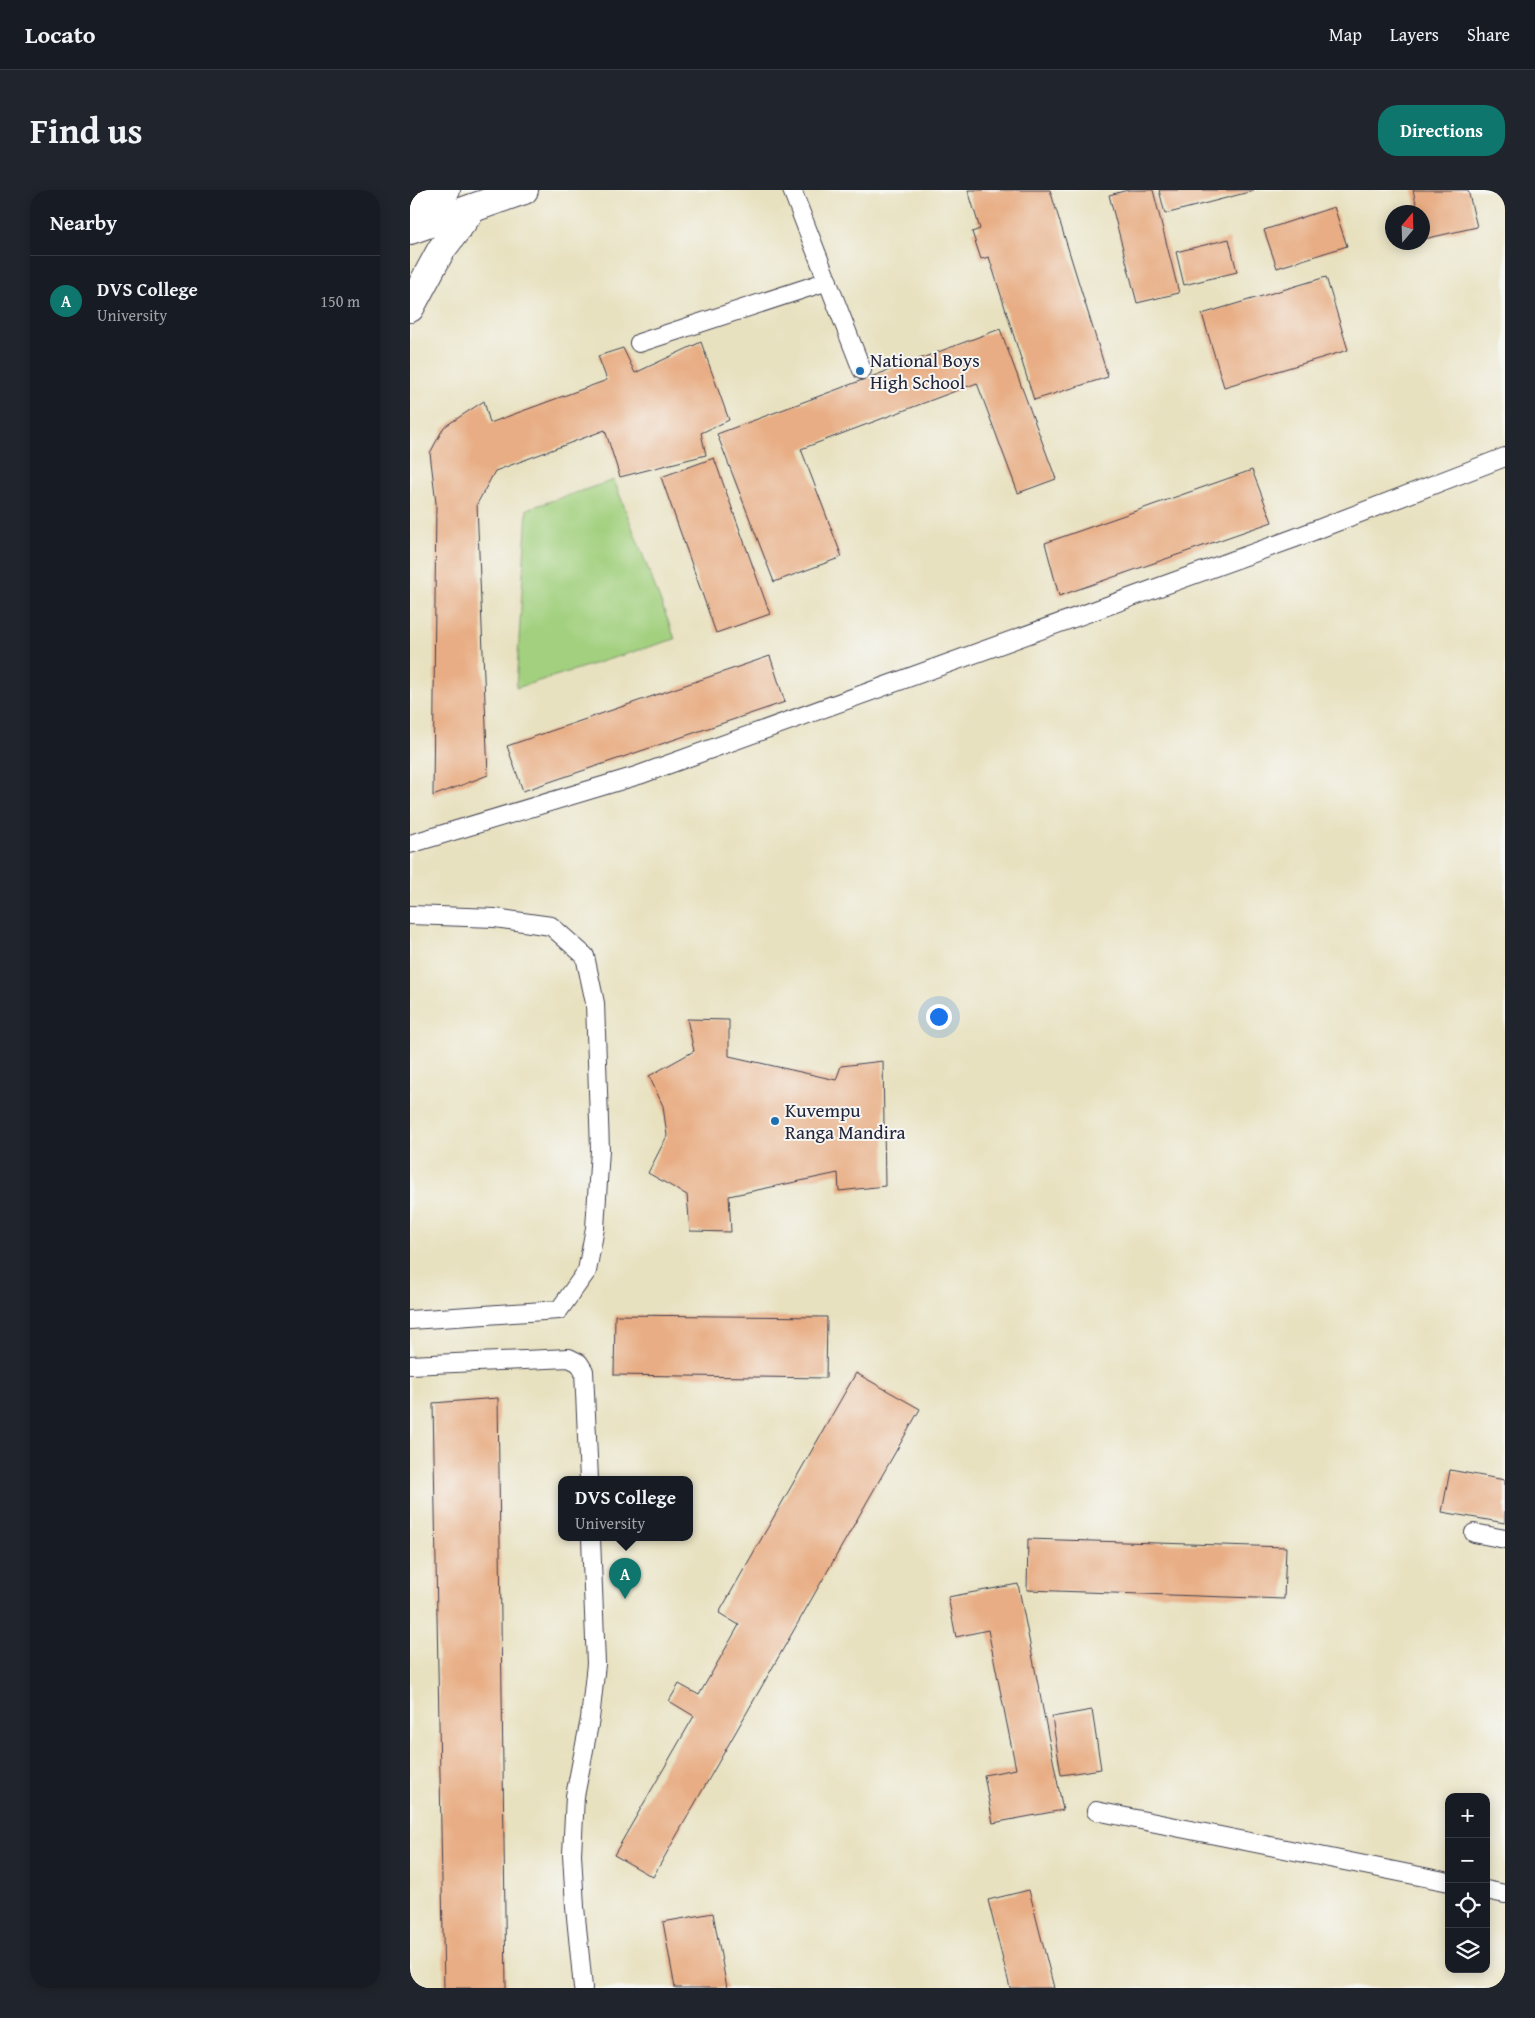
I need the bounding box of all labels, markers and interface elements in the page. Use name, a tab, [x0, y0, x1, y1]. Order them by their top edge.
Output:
text: Locato	[25, 17, 96, 52]
text: Map	[1329, 21, 1362, 48]
text: Layers	[1390, 21, 1439, 48]
text: Share	[1467, 21, 1510, 48]
text: Find us	[30, 105, 143, 156]
button: Directions	[1378, 105, 1505, 156]
north arrow	[1385, 205, 1430, 250]
text: Nearby	[50, 207, 117, 238]
text: DVS College	[97, 275, 198, 303]
text: A	[61, 289, 71, 313]
text: 150 m	[320, 289, 360, 313]
text: University	[97, 303, 167, 327]
place label: National Boys High School	[870, 346, 980, 396]
marker: National Boys High School	[854, 365, 866, 377]
your location	[926, 1004, 952, 1030]
place label: Kuvempu Ranga Mandira	[785, 1096, 906, 1146]
marker: Kuvempu Ranga Mandira	[769, 1115, 781, 1127]
popup	[558, 1476, 693, 1541]
text: DVS College	[575, 1483, 676, 1511]
text: University	[575, 1511, 645, 1535]
pin: A	[609, 1558, 641, 1599]
map controls	[1445, 1793, 1490, 1973]
button: +	[1445, 1793, 1490, 1838]
button: −	[1445, 1838, 1490, 1883]
button: locate	[1445, 1883, 1490, 1928]
button: layers	[1445, 1928, 1490, 1973]

